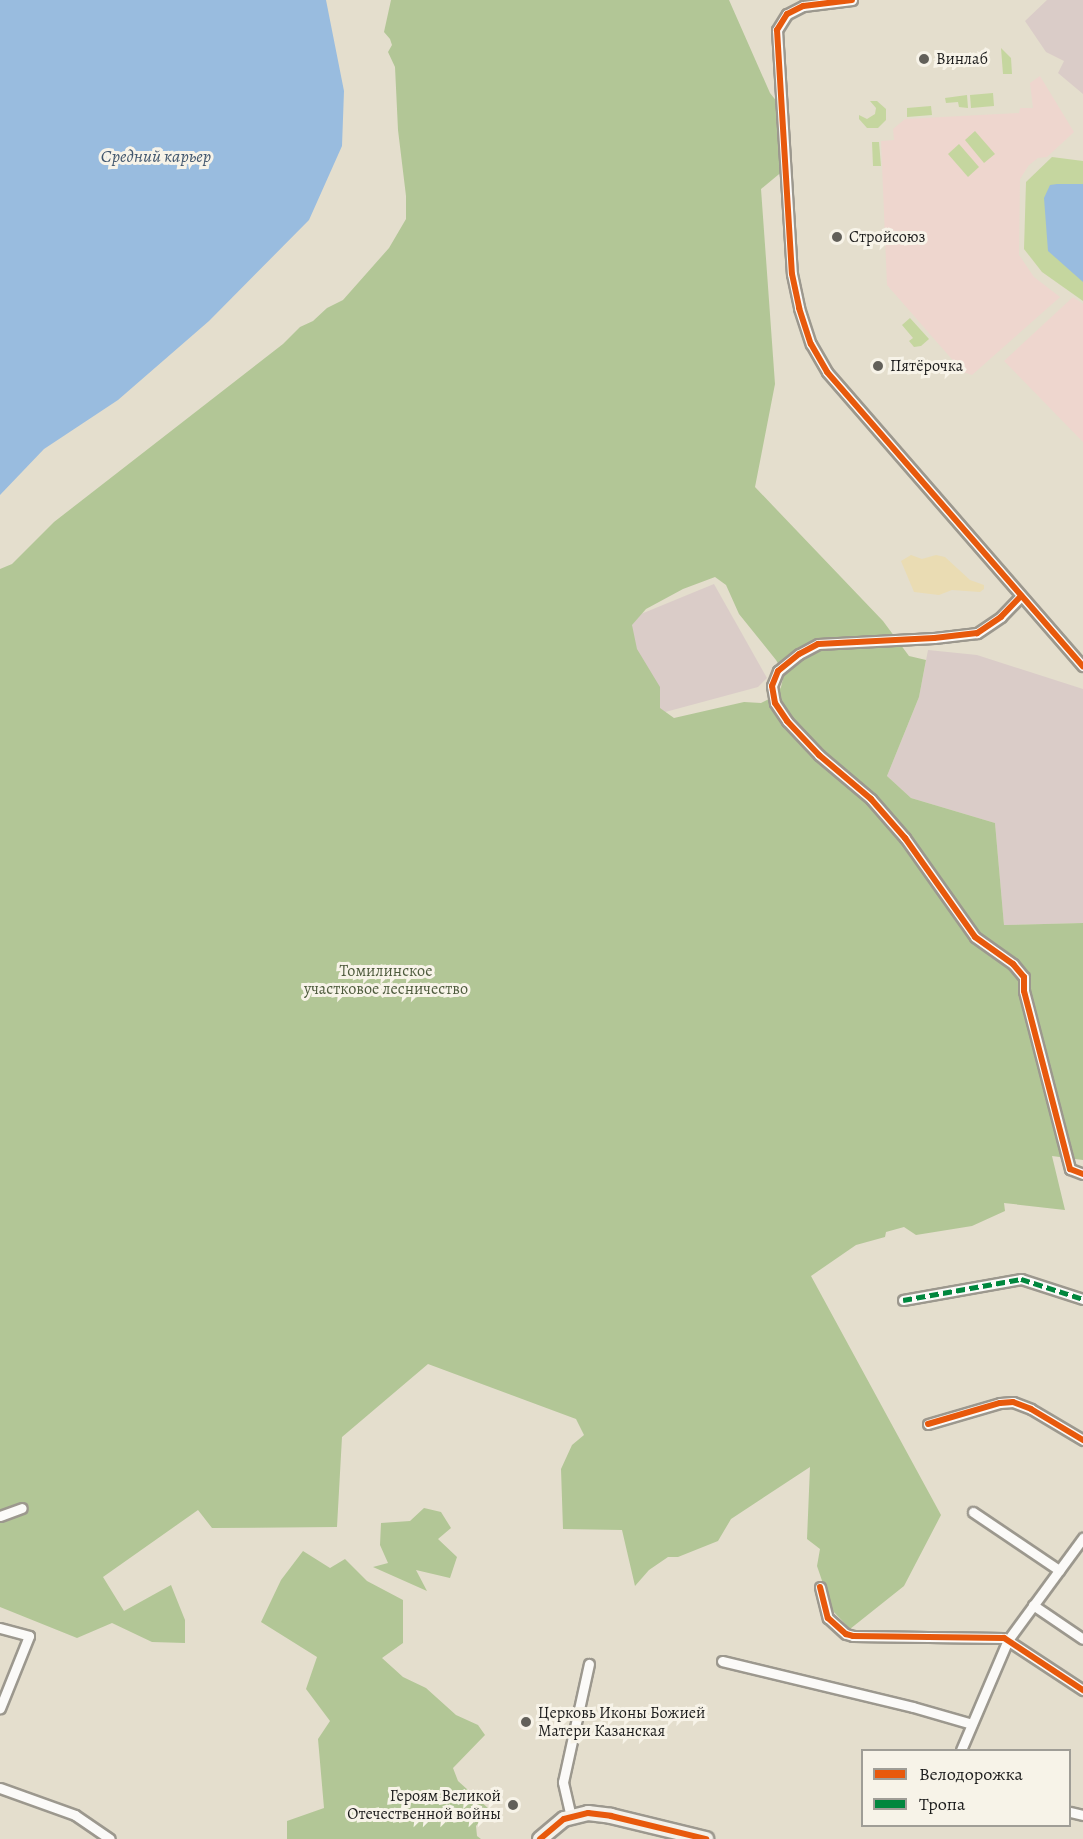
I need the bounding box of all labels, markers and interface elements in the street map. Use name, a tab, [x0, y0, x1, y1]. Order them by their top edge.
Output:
place label: Винлаб	[936, 49, 988, 69]
marker: Винлаб	[917, 52, 931, 66]
water label: Средний карьер	[101, 145, 211, 167]
place label: Стройсоюз	[849, 227, 925, 247]
marker: Стройсоюз	[830, 230, 844, 244]
place label: Пятёрочка	[890, 356, 963, 376]
marker: Пятёрочка	[871, 359, 885, 373]
park label: Томилинское участковое лесничество	[304, 961, 468, 999]
place label: Церковь Иконы Божией Матери Казанская	[538, 1703, 705, 1741]
marker: Церковь Иконы Божией Матери Казанская	[519, 1715, 533, 1729]
legend	[861, 1749, 1071, 1827]
text: Велодорожка	[919, 1762, 1023, 1786]
place label: Героям Великой Отечественной войны	[347, 1786, 501, 1824]
text: Тропа	[919, 1792, 965, 1816]
marker: Героям Великой Отечественной войны	[506, 1798, 520, 1812]

